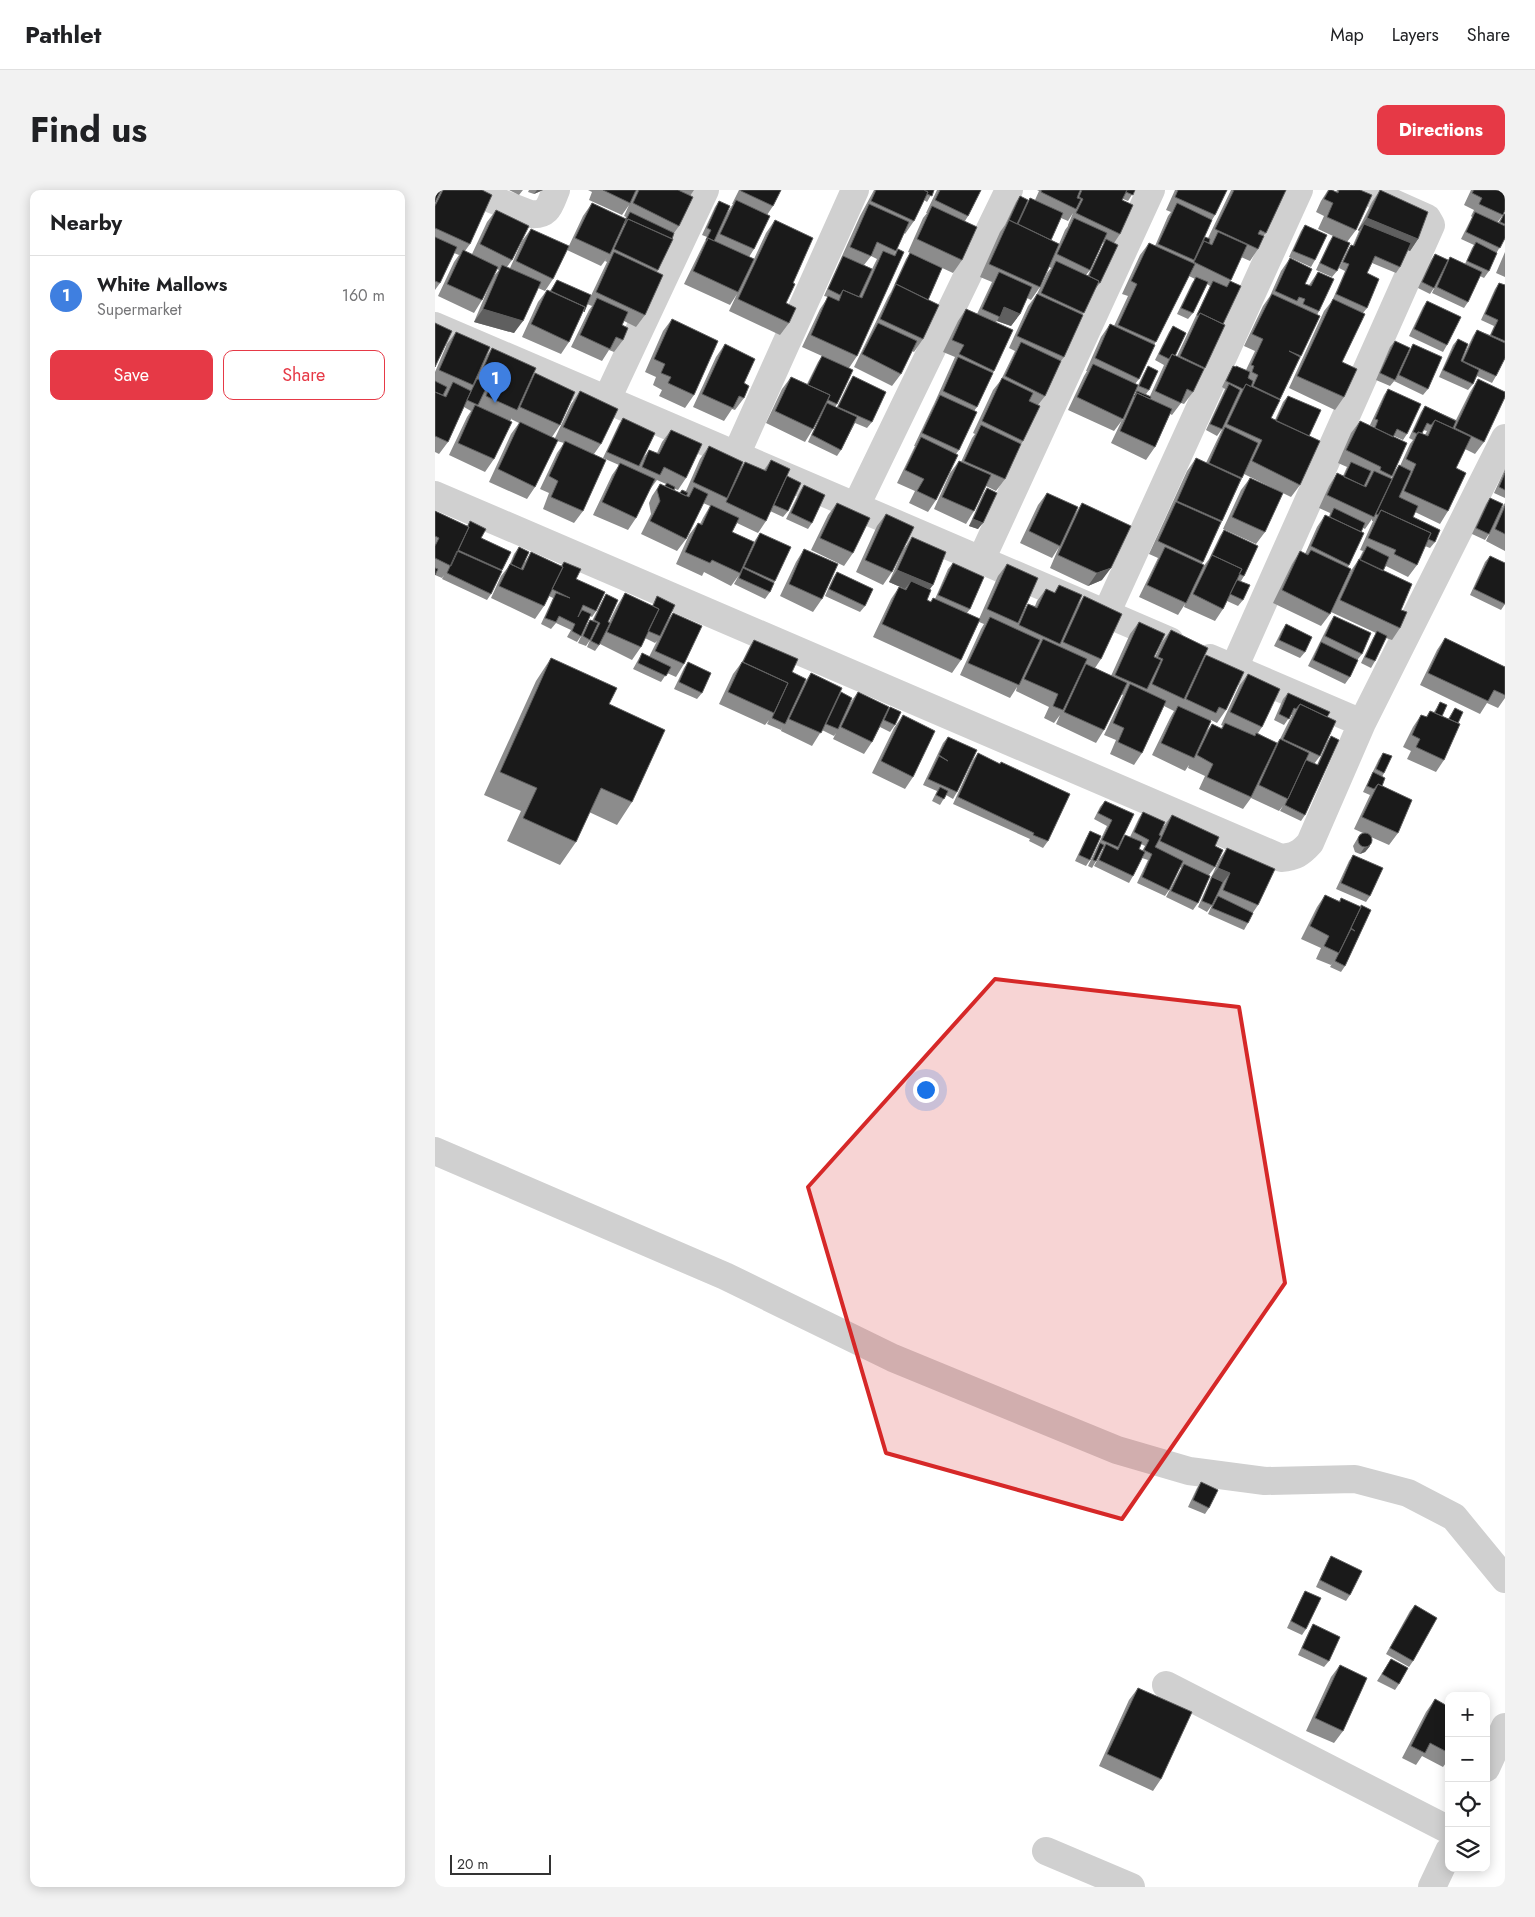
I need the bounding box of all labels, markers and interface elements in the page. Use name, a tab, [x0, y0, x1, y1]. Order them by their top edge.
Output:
text: Pathlet	[25, 17, 101, 52]
text: Map	[1330, 22, 1364, 48]
text: Layers	[1392, 22, 1439, 48]
text: Share	[1467, 22, 1510, 48]
text: Find us	[30, 105, 147, 155]
button: Directions	[1377, 105, 1505, 155]
text: Nearby	[50, 208, 122, 238]
text: White Mallows	[97, 271, 227, 298]
text: 1	[62, 284, 70, 307]
text: 160 m	[342, 284, 385, 307]
text: Supermarket	[97, 298, 182, 321]
button: Save	[50, 350, 213, 400]
button: Share	[223, 350, 385, 400]
pin: 1	[479, 362, 511, 403]
your location	[913, 1077, 939, 1103]
map controls	[1445, 1692, 1490, 1872]
button: +	[1445, 1692, 1490, 1737]
button: −	[1445, 1737, 1490, 1782]
button: locate	[1445, 1782, 1490, 1827]
button: layers	[1445, 1827, 1490, 1872]
scale bar	[450, 1852, 551, 1875]
text: 20 m	[457, 1854, 489, 1874]

